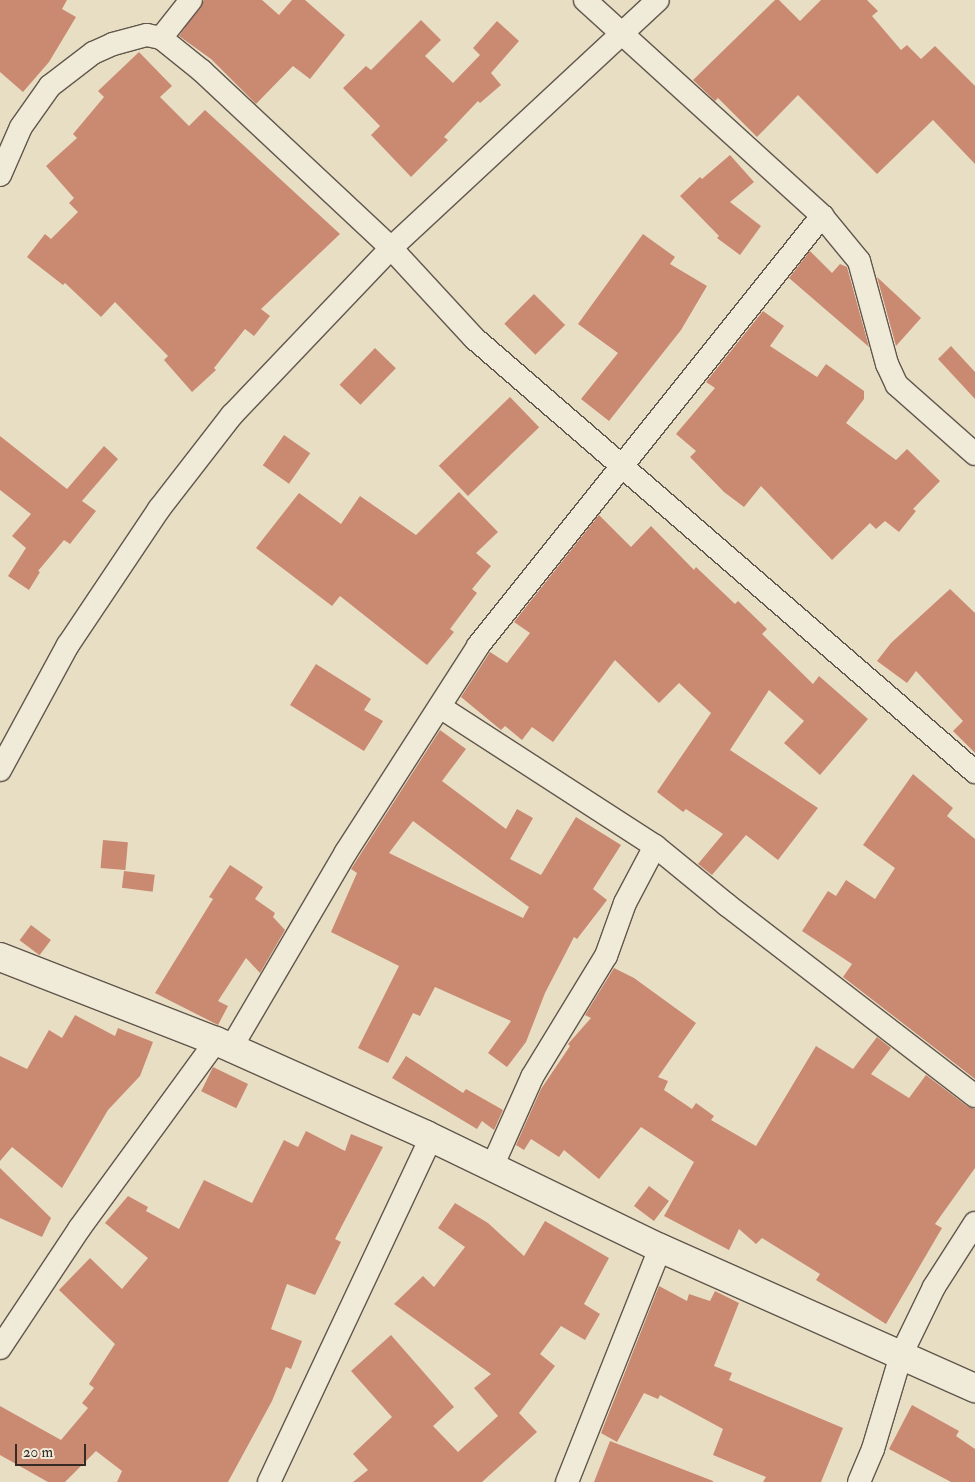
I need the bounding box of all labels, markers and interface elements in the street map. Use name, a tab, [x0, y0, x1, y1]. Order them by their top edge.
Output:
scale bar	[18, 1434, 89, 1466]
text: 20 m	[23, 1443, 53, 1462]

